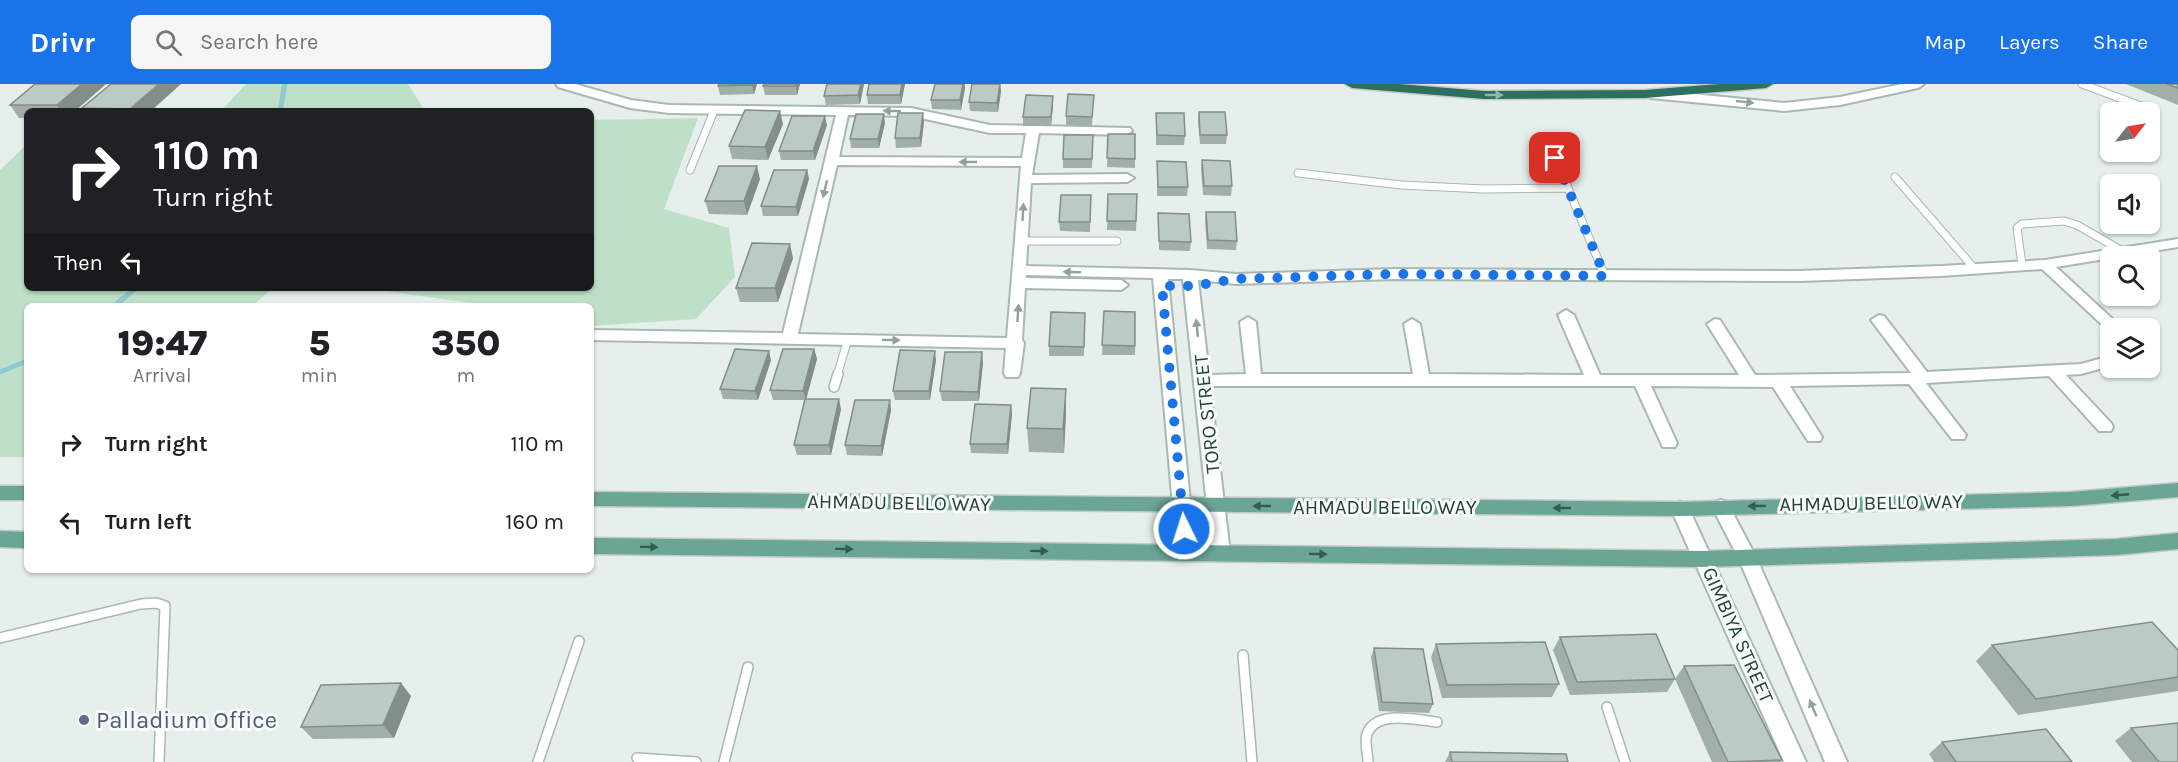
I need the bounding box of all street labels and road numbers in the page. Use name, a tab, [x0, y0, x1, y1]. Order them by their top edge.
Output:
street label: TORO STREET	[1189, 353, 1225, 475]
street label: AHMADU BELLO WAY	[807, 490, 991, 516]
street label: AHMADU BELLO WAY	[1779, 490, 1963, 516]
street label: AHMADU BELLO WAY	[1293, 496, 1477, 519]
street label: GIMBIYA STREET	[1698, 564, 1778, 706]

